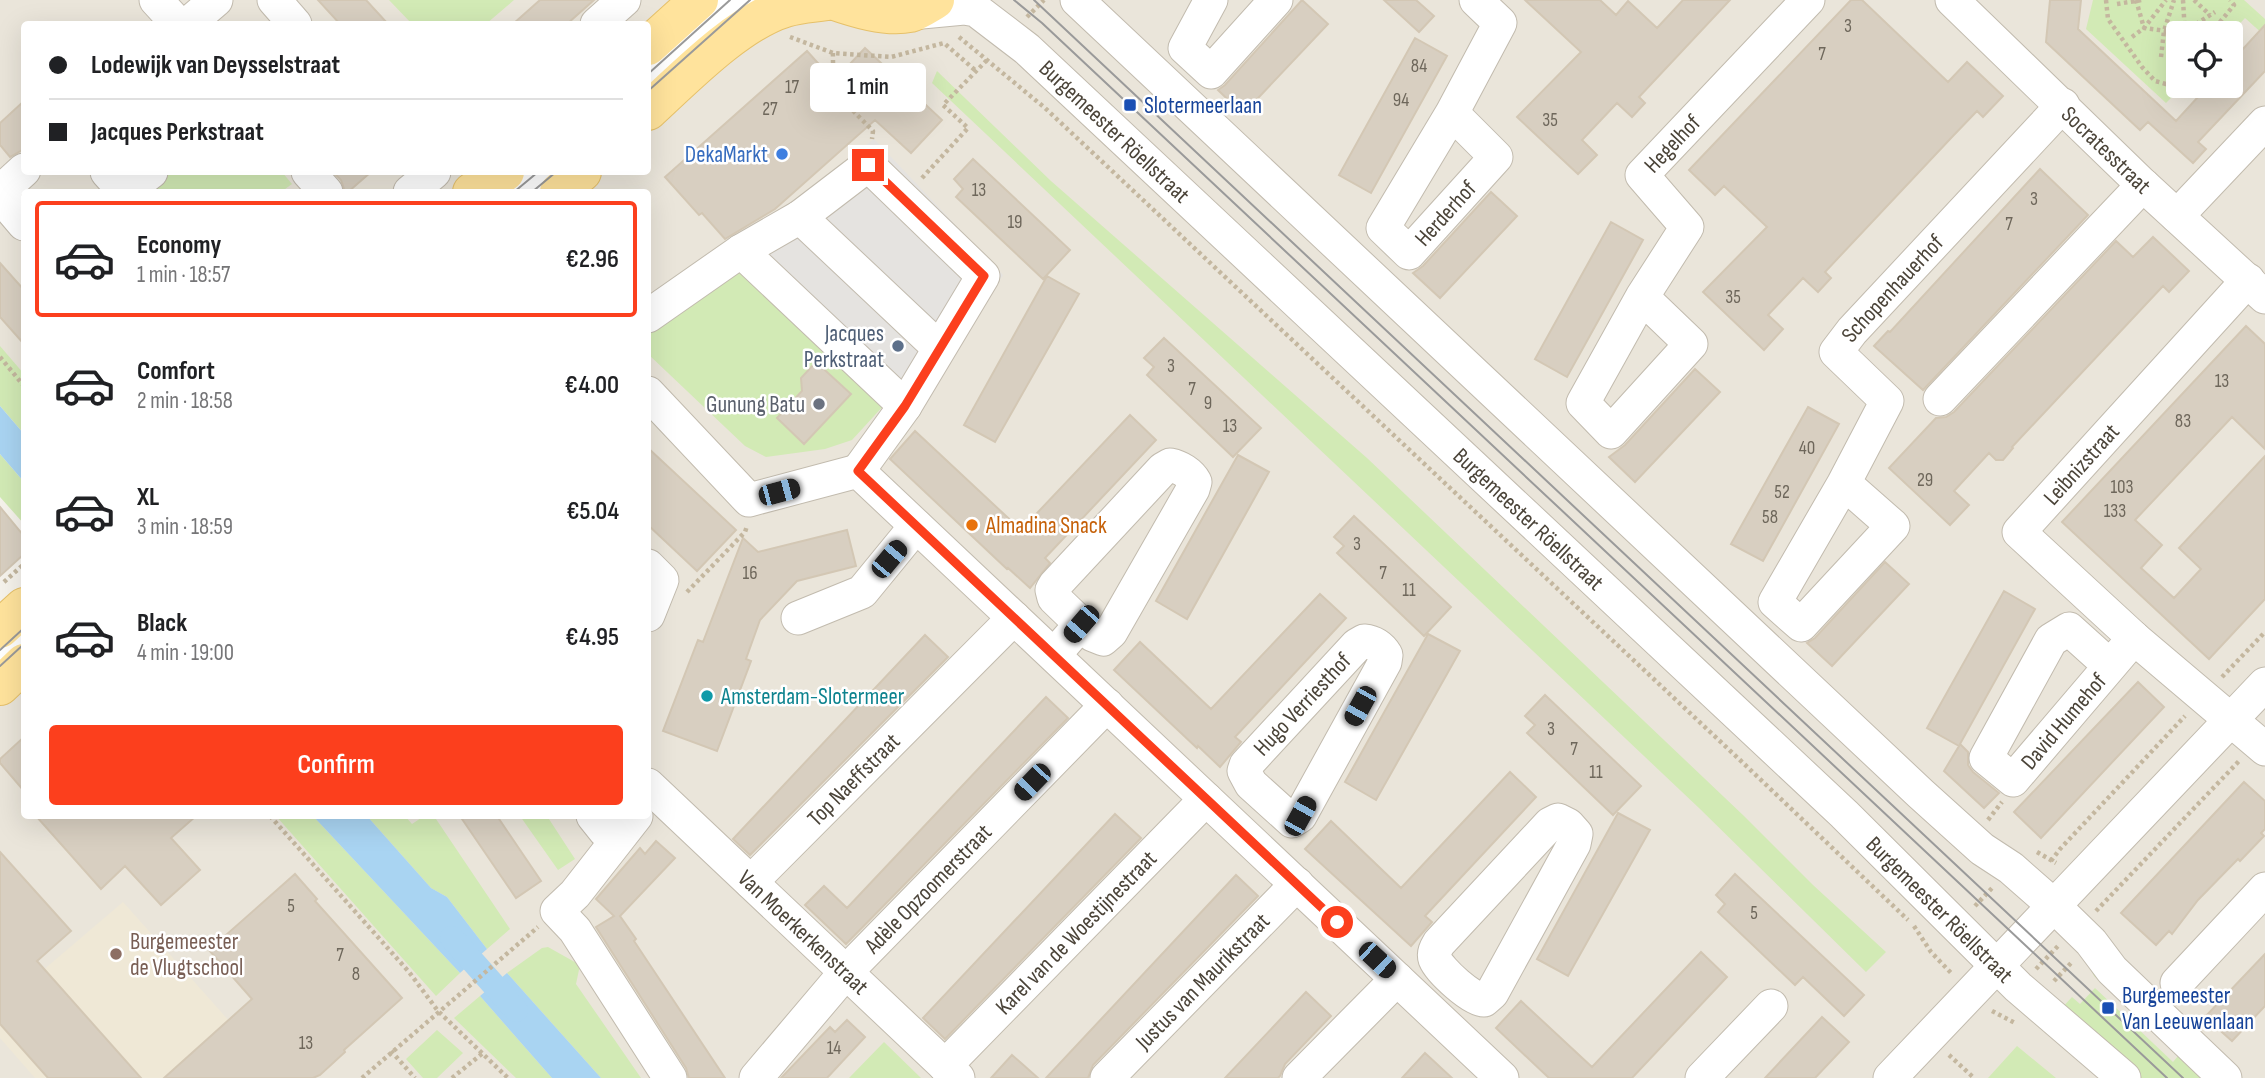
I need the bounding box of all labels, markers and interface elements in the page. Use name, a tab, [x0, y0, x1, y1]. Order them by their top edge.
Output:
house number: 3	[1844, 15, 1852, 38]
map controls	[2166, 21, 2243, 98]
button: locate	[2166, 21, 2243, 98]
house number: 7	[1818, 43, 1826, 66]
text: Lodewijk van Deysselstraat	[91, 50, 340, 81]
street label: Burgemeester Röellstraat	[1033, 55, 1195, 209]
house number: 84	[1411, 55, 1427, 78]
callout: 1 min	[810, 64, 926, 113]
text: 1 min	[847, 73, 889, 101]
house number: 17	[785, 76, 800, 99]
house number: 94	[1393, 89, 1409, 112]
place label: Slotermeerlaan	[1144, 92, 1262, 120]
marker: Slotermeerlaan	[1122, 97, 1138, 113]
house number: 27	[762, 98, 778, 121]
street label: Socratesstraat	[2055, 101, 2156, 200]
house number: 35	[1542, 109, 1558, 132]
street label: Hegelhof	[1639, 109, 1707, 179]
text: Jacques Perkstraat	[91, 117, 264, 148]
place label: DekaMarkt	[685, 141, 768, 169]
marker: DekaMarkt	[774, 146, 790, 162]
route end	[852, 149, 884, 181]
street label: Herderhof	[1409, 175, 1483, 252]
house number: 13	[972, 179, 986, 202]
house number: 3	[2030, 188, 2038, 211]
house number: 19	[1007, 211, 1023, 234]
house number: 7	[2005, 213, 2013, 236]
icon: car	[53, 228, 116, 291]
street label: Schopenhauerhof	[1836, 229, 1950, 348]
text: Economy	[137, 230, 221, 261]
text: €2.96	[565, 244, 619, 275]
text: 1 min · 18:57	[137, 261, 230, 289]
house number: 35	[1725, 286, 1741, 309]
place label: Jacques Perkstraat	[804, 320, 884, 374]
marker: Jacques Perkstraat	[890, 338, 906, 354]
icon: car	[53, 354, 116, 417]
house number: 3	[1167, 355, 1175, 378]
text: Comfort	[137, 356, 215, 387]
text: €4.00	[564, 370, 619, 401]
house number: 13	[2215, 370, 2229, 393]
house number: 7	[1188, 378, 1196, 401]
text: 2 min · 18:58	[137, 387, 233, 415]
place label: Gunung Batu	[706, 391, 805, 419]
house number: 9	[1204, 392, 1212, 415]
marker: Gunung Batu	[811, 396, 827, 412]
house number: 83	[2175, 410, 2191, 433]
house number: 13	[1223, 415, 1237, 438]
street label: Leibnizstraat	[2038, 418, 2126, 511]
house number: 40	[1799, 437, 1815, 460]
street label: Burgemeester Röellstraat	[1447, 442, 1609, 597]
house number: 29	[1917, 469, 1933, 492]
car	[756, 476, 803, 508]
house number: 103	[2110, 476, 2134, 499]
icon: car	[53, 480, 116, 543]
house number: 52	[1774, 481, 1790, 504]
text: XL	[137, 482, 159, 513]
text: €5.04	[566, 496, 619, 527]
house number: 133	[2104, 500, 2126, 523]
house number: 58	[1762, 506, 1778, 529]
place label: Almadina Snack	[985, 512, 1107, 540]
text: 3 min · 18:59	[137, 513, 233, 541]
marker: Almadina Snack	[964, 517, 980, 533]
house number: 3	[1353, 533, 1361, 556]
car	[868, 536, 911, 582]
house number: 16	[743, 562, 757, 585]
house number: 7	[1379, 562, 1387, 585]
house number: 11	[1402, 579, 1416, 602]
car	[1060, 601, 1103, 647]
icon: car	[53, 606, 116, 669]
text: Black	[137, 608, 187, 639]
text: €4.95	[565, 622, 619, 653]
text: 4 min · 19:00	[137, 639, 234, 667]
street label: Hugo Verriesthof	[1248, 647, 1358, 762]
street label: David Humehof	[2015, 668, 2113, 775]
place label: Amsterdam-Slotermeer	[720, 683, 905, 711]
car	[1341, 683, 1380, 729]
marker: Amsterdam-Slotermeer	[699, 688, 715, 704]
house number: 3	[1547, 718, 1555, 741]
button: Confirm	[49, 725, 623, 805]
street label: Top Naeffstraat	[802, 728, 906, 832]
house number: 7	[1570, 738, 1578, 761]
car	[1010, 760, 1055, 804]
house number: 11	[1589, 761, 1603, 784]
car	[1281, 793, 1320, 839]
street label: Adèle Opzoomerstraat	[858, 819, 998, 960]
street label: Burgemeester Röellstraat	[1860, 831, 2019, 989]
street label: Karel van de Woestijnestraat	[990, 845, 1163, 1021]
street label: Van Moerkerkenstraat	[732, 864, 874, 1001]
house number: 5	[287, 895, 295, 918]
house number: 5	[1750, 902, 1758, 925]
route start	[1321, 906, 1353, 938]
street label: Justus van Maurikstraat	[1129, 907, 1276, 1056]
place label: Burgemeester de Vlugtschool	[130, 928, 243, 982]
car	[1355, 938, 1400, 982]
house number: 7	[336, 944, 344, 967]
marker: Burgemeester de Vlugtschool	[108, 946, 124, 962]
house number: 8	[352, 963, 360, 986]
place label: Burgemeester Van Leeuwenlaan	[2122, 982, 2254, 1036]
marker: Burgemeester Van Leeuwenlaan	[2100, 1000, 2116, 1016]
house number: 13	[299, 1032, 313, 1055]
house number: 14	[827, 1037, 841, 1060]

